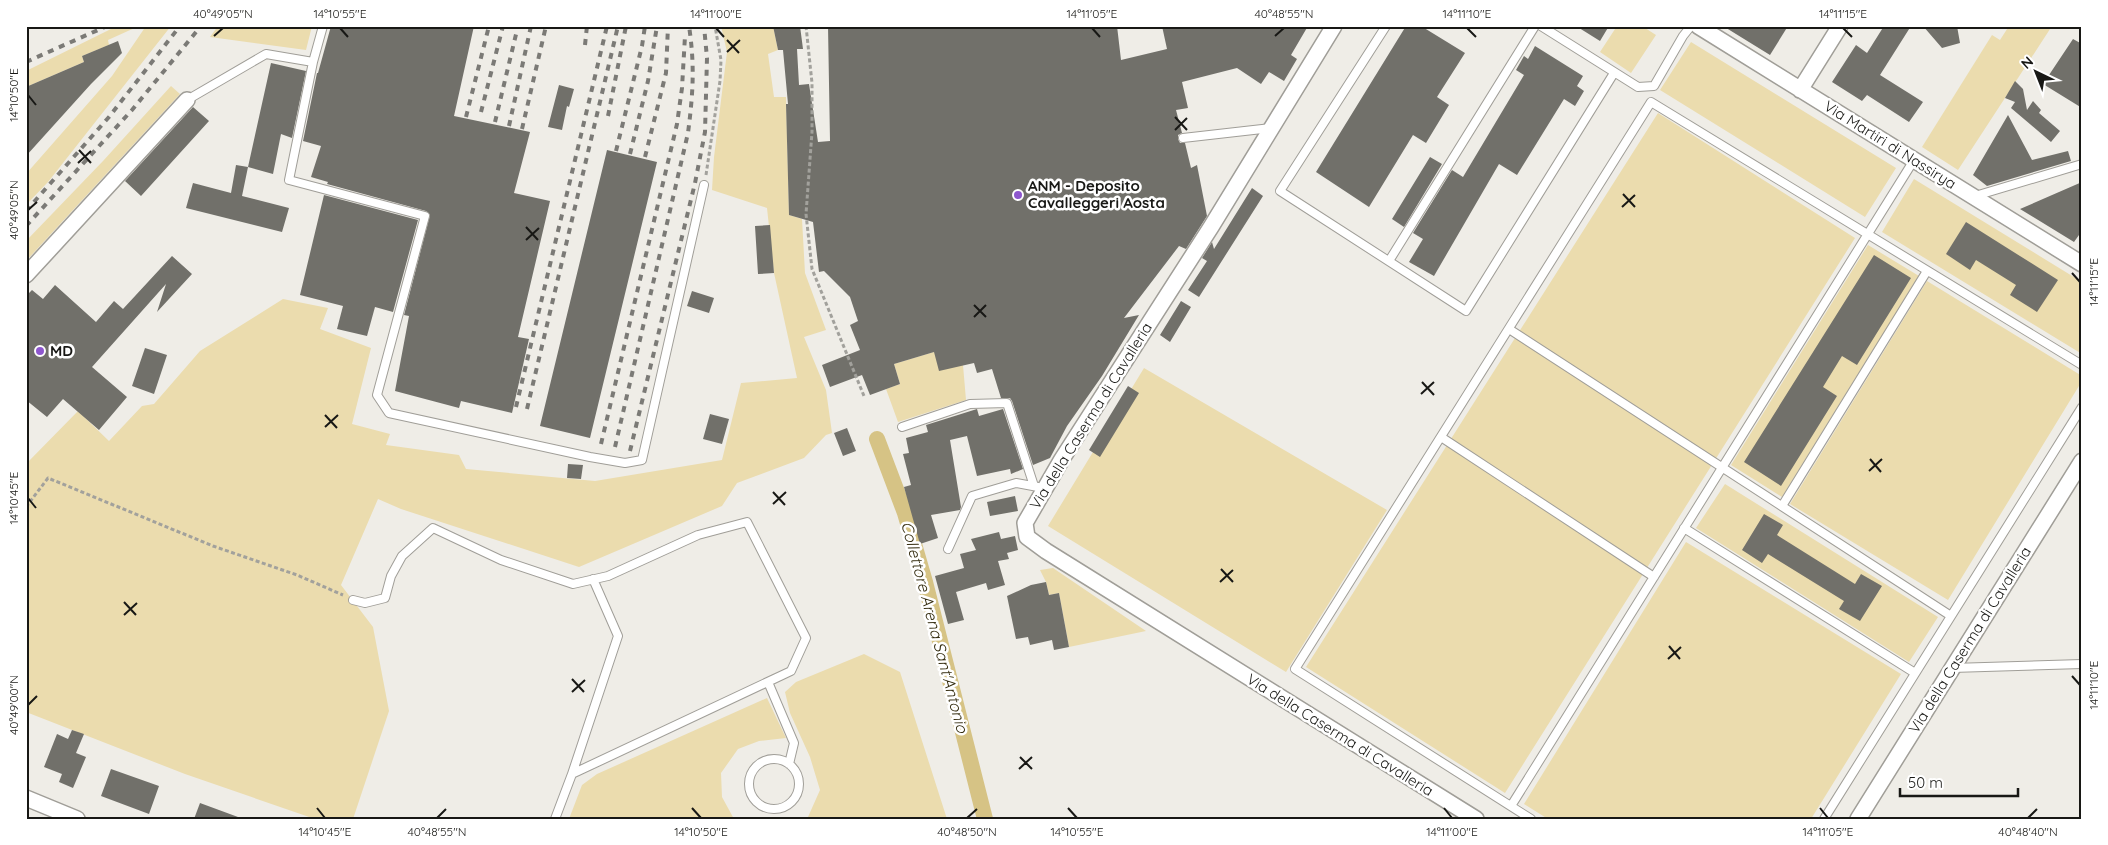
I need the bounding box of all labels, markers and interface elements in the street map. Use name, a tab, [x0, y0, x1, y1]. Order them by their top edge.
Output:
text: 40°49'05"N	[193, 6, 253, 21]
text: 14°10'55"E	[314, 6, 367, 21]
text: 14°11'00"E	[690, 6, 742, 21]
text: 14°11'05"E	[1067, 6, 1118, 21]
text: 40°48'55"N	[1255, 6, 1313, 21]
text: 14°11'10"E	[1443, 6, 1492, 21]
text: 14°11'15"E	[1819, 6, 1867, 21]
north arrow	[2010, 48, 2060, 98]
text: N	[2017, 52, 2037, 73]
text: 14°10'50"E	[6, 68, 21, 122]
street label: Via Martiri di Nassirya	[1821, 96, 1960, 193]
place label: ANM - Deposito Cavalleggeri Aosta	[1028, 176, 1165, 212]
text: 40°49'05"N	[6, 180, 21, 240]
marker: ANM - Deposito Cavalleggeri Aosta	[1012, 189, 1024, 201]
text: 14°11'15"E	[2086, 258, 2101, 306]
street label: Via della Caserma di Cavalleria	[1025, 319, 1156, 513]
place label: MD	[50, 341, 73, 360]
marker: MD	[34, 345, 46, 357]
text: 14°10'45"E	[6, 471, 21, 524]
water label: Collettore Arena Sant'Antonio	[897, 519, 973, 736]
street label: Via della Caserma di Cavalleria	[1904, 543, 2035, 737]
text: 14°11'10"E	[2086, 660, 2101, 709]
street label: Via della Caserma di Cavalleria	[1243, 669, 1437, 800]
text: 40°49'00"N	[6, 675, 21, 735]
scale bar	[1900, 765, 2018, 797]
text: 50 m	[1908, 773, 1943, 792]
text: 14°10'45"E	[299, 824, 352, 839]
text: 40°48'55"N	[408, 824, 466, 839]
text: 14°10'50"E	[674, 824, 728, 839]
text: 40°48'50"N	[937, 824, 997, 839]
text: 14°10'55"E	[1051, 824, 1104, 839]
text: 14°11'00"E	[1426, 824, 1478, 839]
text: 14°11'05"E	[1803, 824, 1854, 839]
text: 40°48'40"N	[1998, 824, 2058, 839]

